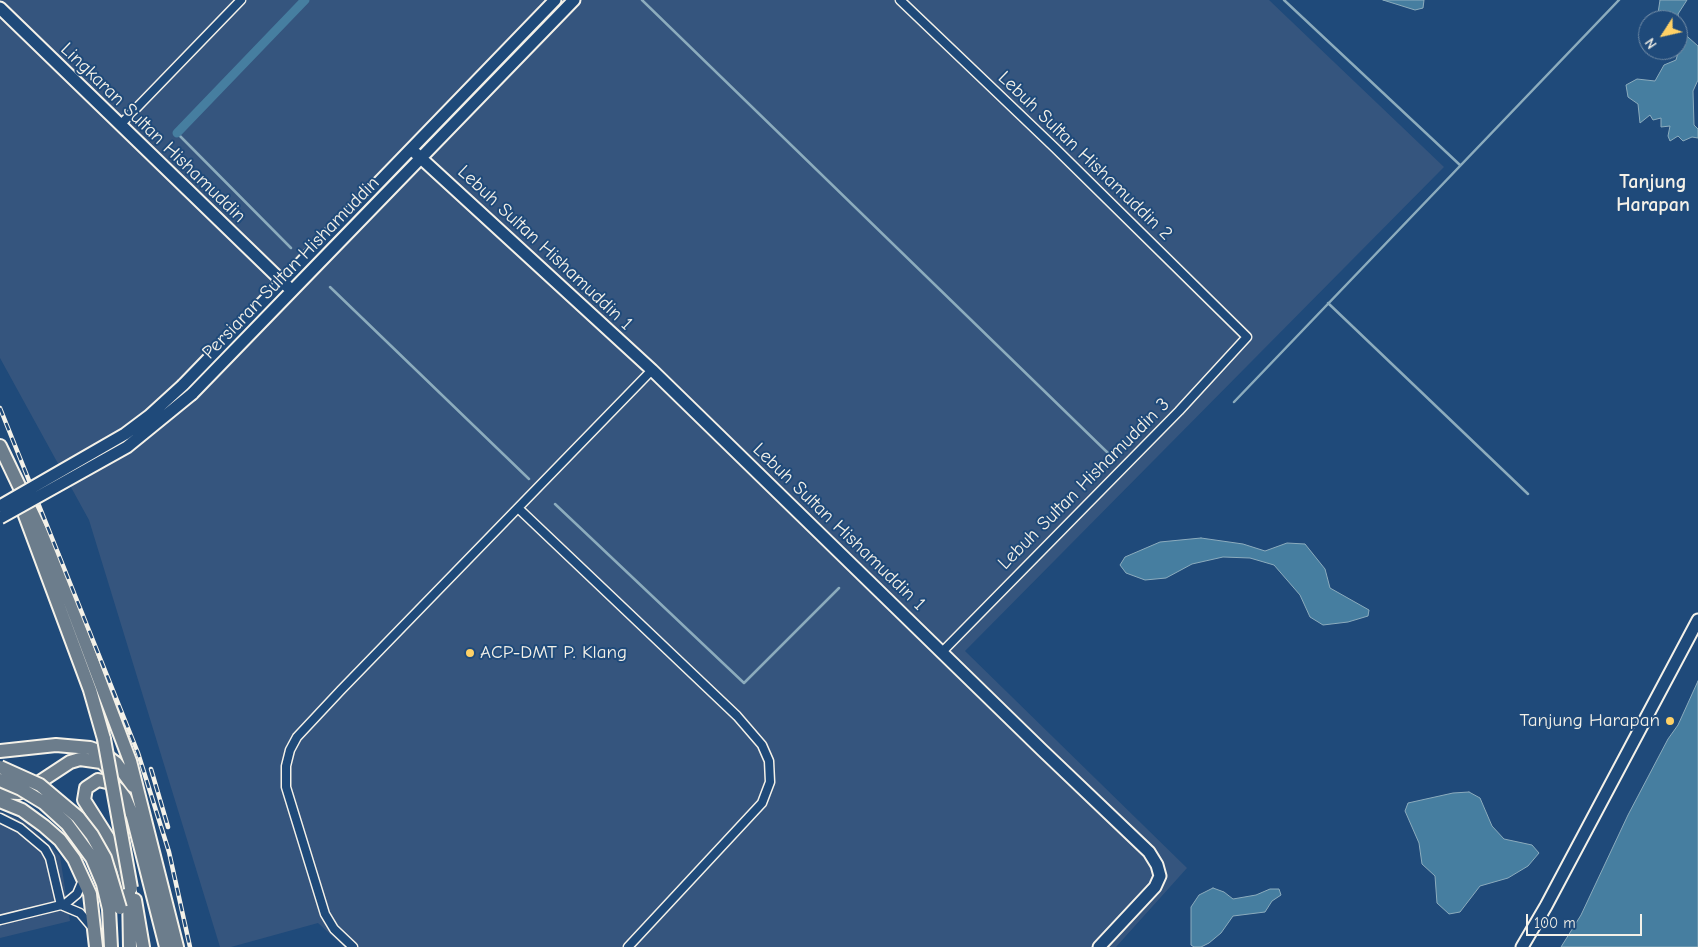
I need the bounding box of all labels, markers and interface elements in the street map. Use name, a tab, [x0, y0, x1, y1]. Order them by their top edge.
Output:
north arrow	[1638, 10, 1688, 60]
text: N	[1642, 35, 1661, 52]
street label: Lingkaran Sultan Hishamuddin	[56, 38, 250, 228]
street label: Lebuh Sultan Hishamuddin 2	[993, 67, 1177, 245]
street label: Lebuh Sultan Hishamuddin 1	[453, 161, 637, 335]
district label: Tanjung Harapan	[1616, 170, 1690, 217]
street label: Persiaran Sultan Hishamuddin	[198, 172, 384, 364]
street label: Lebuh Sultan Hishamuddin 3	[993, 393, 1175, 575]
street label: Lebuh Sultan Hishamuddin 1	[748, 438, 930, 616]
place label: ACP-DMT P. Klang	[480, 642, 627, 664]
marker: ACP-DMT P. Klang	[464, 647, 476, 659]
place label: Tanjung Harapan	[1519, 710, 1660, 732]
marker: Tanjung Harapan	[1664, 715, 1676, 727]
scale bar	[1528, 904, 1644, 936]
text: 100 m	[1534, 914, 1576, 932]

